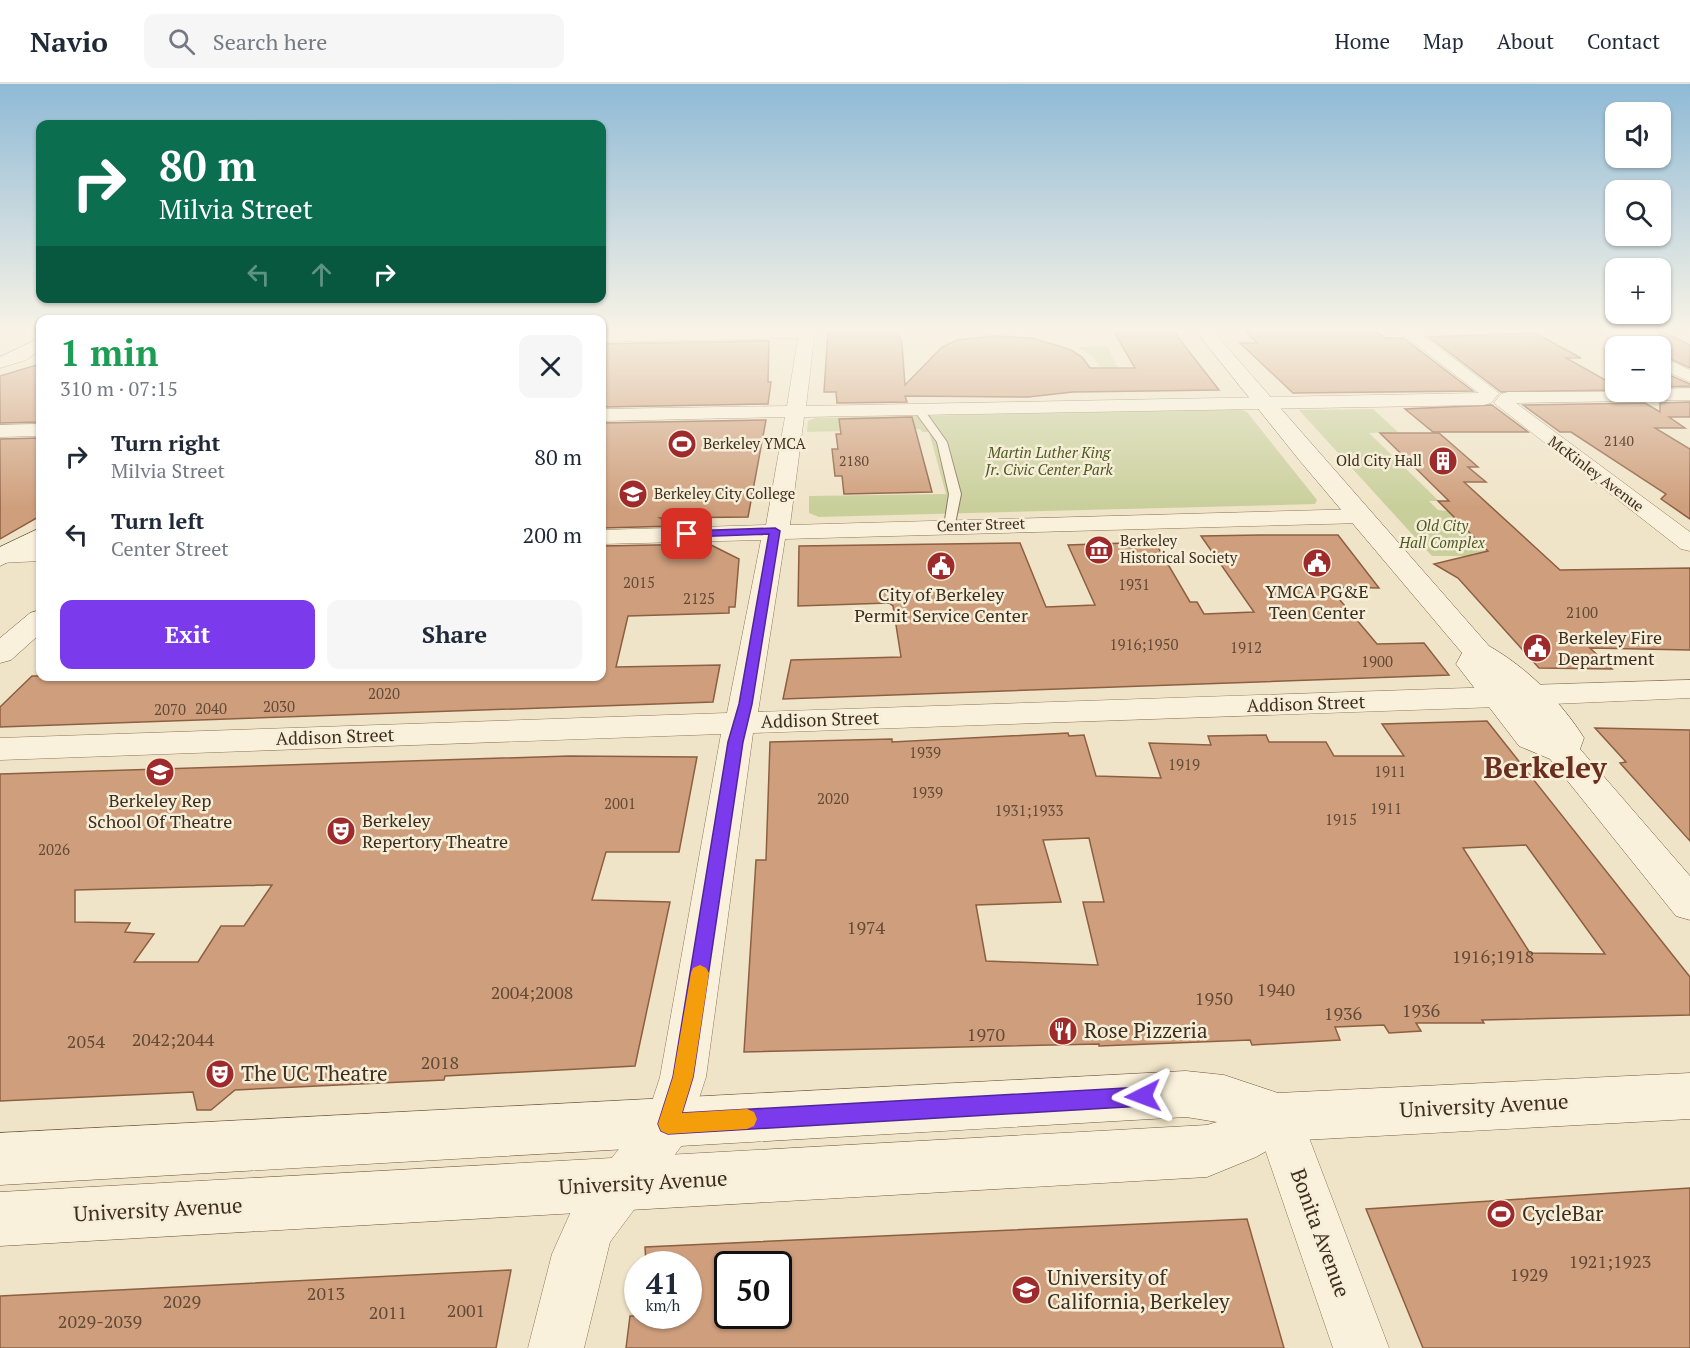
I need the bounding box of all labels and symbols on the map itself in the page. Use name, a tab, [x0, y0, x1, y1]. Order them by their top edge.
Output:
sports icon: Berkeley YMCA	[666, 428, 698, 460]
street label: McKinley Avenue	[1545, 431, 1649, 516]
house number: 2140	[1604, 431, 1634, 450]
place label: Berkeley YMCA	[703, 433, 807, 453]
park label: Martin Luther King Jr. Civic Center Park	[984, 442, 1114, 479]
building icon: Old City Hall	[1427, 445, 1459, 477]
place label: Old City Hall	[1336, 450, 1422, 470]
house number: 2180	[839, 451, 869, 470]
school or university icon: Berkeley City College	[617, 478, 649, 510]
place label: Berkeley City College	[654, 483, 795, 503]
pin	[661, 508, 712, 559]
street label: Center Street	[936, 512, 1026, 536]
park label: Old City Hall Complex	[1398, 515, 1485, 552]
place label: Berkeley Historical Society	[1120, 530, 1238, 567]
museum icon: Berkeley Historical Society	[1083, 534, 1115, 566]
public building icon: YMCA PG&E Teen Center	[1301, 547, 1333, 579]
public building icon: City of Berkeley Permit Service Center	[925, 550, 957, 582]
house number: 2015	[623, 572, 655, 592]
house number: 1931	[1118, 574, 1150, 594]
place label: YMCA PG&E Teen Center	[1265, 579, 1369, 624]
place label: City of Berkeley Permit Service Center	[854, 582, 1028, 627]
house number: 2125	[683, 588, 715, 608]
house number: 2100	[1566, 602, 1598, 622]
place label: Berkeley Fire Department	[1558, 625, 1662, 670]
public building icon: Berkeley Fire Department	[1521, 632, 1553, 664]
house number: 1916;1950	[1110, 634, 1178, 654]
house number: 1912	[1230, 637, 1262, 657]
house number: 1900	[1361, 651, 1393, 671]
house number: 2020	[368, 683, 400, 703]
street label: Addison Street	[1246, 689, 1366, 717]
house number: 2030	[263, 696, 295, 716]
house number: 2040	[195, 698, 227, 718]
house number: 2070	[154, 699, 186, 719]
street label: Addison Street	[760, 705, 880, 733]
street label: Addison Street	[275, 722, 395, 750]
house number: 1939	[909, 742, 941, 762]
district label: Berkeley	[1483, 747, 1608, 787]
house number: 1919	[1168, 754, 1200, 774]
school or university icon: Berkeley Rep School Of Theatre	[144, 756, 176, 788]
house number: 1911	[1374, 761, 1406, 781]
house number: 1939	[911, 782, 943, 802]
place label: Berkeley Rep School Of Theatre	[88, 788, 232, 833]
house number: 2020	[817, 788, 849, 808]
house number: 2001	[604, 793, 636, 813]
house number: 1911	[1370, 798, 1402, 818]
house number: 1931;1933	[995, 800, 1063, 820]
place label: Berkeley Repertory Theatre	[362, 808, 508, 853]
house number: 1915	[1325, 809, 1357, 829]
theatre icon: Berkeley Repertory Theatre	[325, 815, 357, 847]
house number: 2026	[38, 839, 70, 859]
house number: 1974	[847, 915, 886, 939]
house number: 1916;1918	[1452, 944, 1534, 968]
house number: 1940	[1257, 977, 1295, 1001]
house number: 2004;2008	[491, 980, 573, 1004]
house number: 1950	[1195, 986, 1233, 1010]
house number: 1936	[1402, 998, 1441, 1022]
house number: 1936	[1324, 1001, 1363, 1025]
restaurant icon: Rose Pizzeria	[1047, 1015, 1079, 1047]
place label: Rose Pizzeria	[1084, 1016, 1208, 1044]
house number: 1970	[967, 1022, 1005, 1046]
house number: 2042;2044	[132, 1027, 215, 1051]
house number: 2054	[67, 1029, 106, 1053]
house number: 2018	[421, 1050, 459, 1074]
theatre icon: The UC Theatre	[204, 1058, 236, 1090]
place label: The UC Theatre	[241, 1059, 388, 1087]
position arrow	[1111, 1064, 1175, 1128]
street label: University Avenue	[1399, 1087, 1569, 1123]
street label: University Avenue	[558, 1164, 728, 1200]
street label: Bonita Avenue	[1285, 1164, 1357, 1301]
street label: University Avenue	[73, 1191, 243, 1227]
sports icon: CycleBar	[1485, 1198, 1517, 1230]
place label: CycleBar	[1522, 1199, 1603, 1227]
house number: 1921;1923	[1569, 1249, 1651, 1273]
speed limit sign: 50	[714, 1251, 792, 1329]
house number: 1929	[1510, 1262, 1548, 1286]
place label: University of California, Berkeley	[1047, 1263, 1230, 1315]
school or university icon: University of California, Berkeley	[1010, 1274, 1042, 1306]
house number: 2013	[307, 1281, 345, 1305]
house number: 2029	[163, 1289, 201, 1313]
house number: 2001	[447, 1298, 485, 1322]
house number: 2011	[369, 1300, 407, 1324]
house number: 2029-2039	[58, 1309, 142, 1333]

